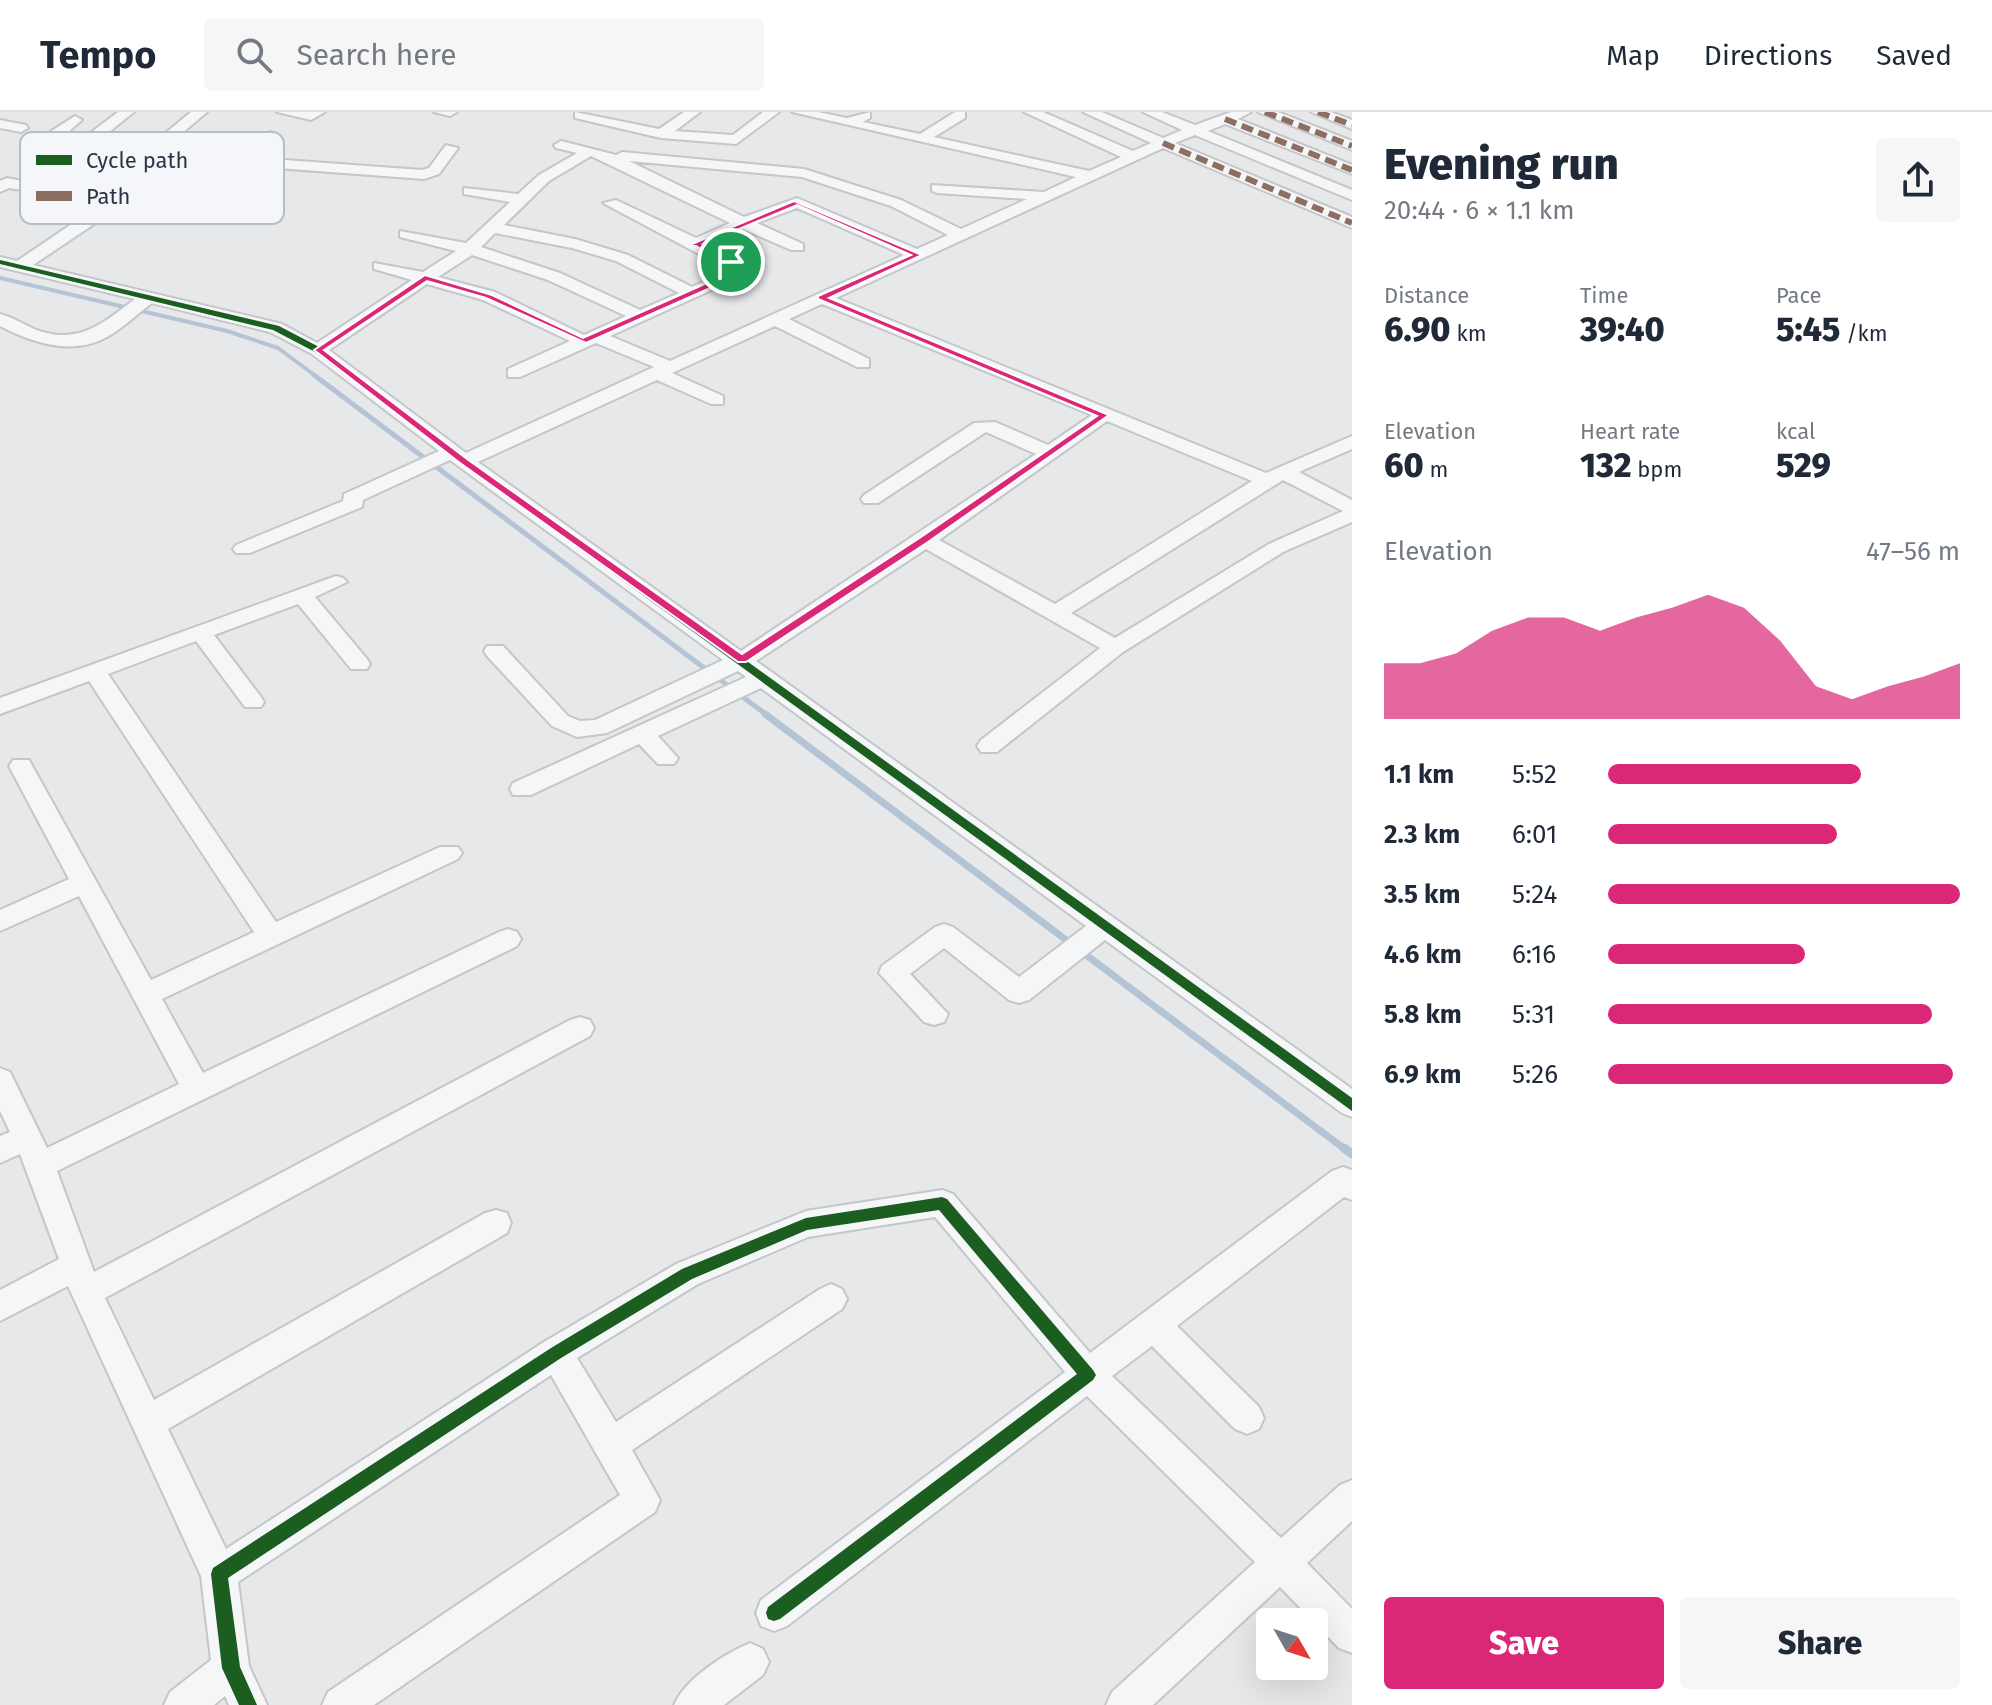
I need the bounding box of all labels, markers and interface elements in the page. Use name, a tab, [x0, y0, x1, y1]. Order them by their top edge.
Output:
search box	[204, 19, 764, 91]
text: Tempo	[40, 32, 156, 78]
icon: search	[232, 33, 276, 77]
text: Search here	[296, 37, 457, 73]
text: Map	[1606, 39, 1660, 72]
text: Directions	[1704, 39, 1832, 72]
text: Saved	[1876, 39, 1952, 72]
legend	[20, 132, 284, 224]
text: Evening run	[1384, 138, 1619, 191]
button: share	[1876, 138, 1960, 222]
text: Cycle path	[86, 147, 188, 174]
text: Path	[86, 183, 130, 210]
text: 20:44 · 6 × 1.1 km	[1384, 195, 1574, 226]
pin	[697, 228, 765, 296]
icon: arrive	[709, 240, 753, 284]
text: Distance	[1384, 282, 1469, 309]
text: Time	[1580, 282, 1628, 309]
text: Pace	[1776, 282, 1822, 309]
text: 6.90	[1384, 309, 1451, 350]
text: 39:40	[1580, 309, 1665, 350]
text: 5:45	[1776, 309, 1840, 350]
text: km	[1451, 320, 1487, 347]
text: /km	[1840, 320, 1888, 347]
text: Elevation	[1384, 418, 1476, 445]
text: Heart rate	[1580, 418, 1680, 445]
text: kcal	[1776, 418, 1816, 445]
text: 60	[1384, 445, 1424, 486]
text: 132	[1580, 445, 1631, 486]
text: 529	[1776, 445, 1831, 486]
text: m	[1424, 456, 1448, 483]
text: bpm	[1631, 456, 1682, 483]
text: Elevation	[1384, 536, 1493, 567]
text: 47–56 m	[1866, 536, 1960, 567]
text: 1.1 km	[1384, 759, 1454, 790]
text: 5:52	[1512, 759, 1557, 790]
text: 2.3 km	[1384, 819, 1460, 850]
text: 6:01	[1512, 819, 1557, 850]
text: 3.5 km	[1384, 879, 1460, 910]
text: 5:24	[1512, 879, 1557, 910]
text: 4.6 km	[1384, 939, 1462, 970]
text: 6:16	[1512, 939, 1556, 970]
text: 5.8 km	[1384, 999, 1462, 1030]
text: 5:31	[1512, 999, 1555, 1030]
text: 6.9 km	[1384, 1059, 1461, 1090]
text: 5:26	[1512, 1059, 1558, 1090]
button: Save	[1384, 1597, 1664, 1689]
button: Share	[1680, 1597, 1960, 1689]
north arrow	[1256, 1608, 1328, 1680]
map controls	[1256, 1608, 1328, 1680]

